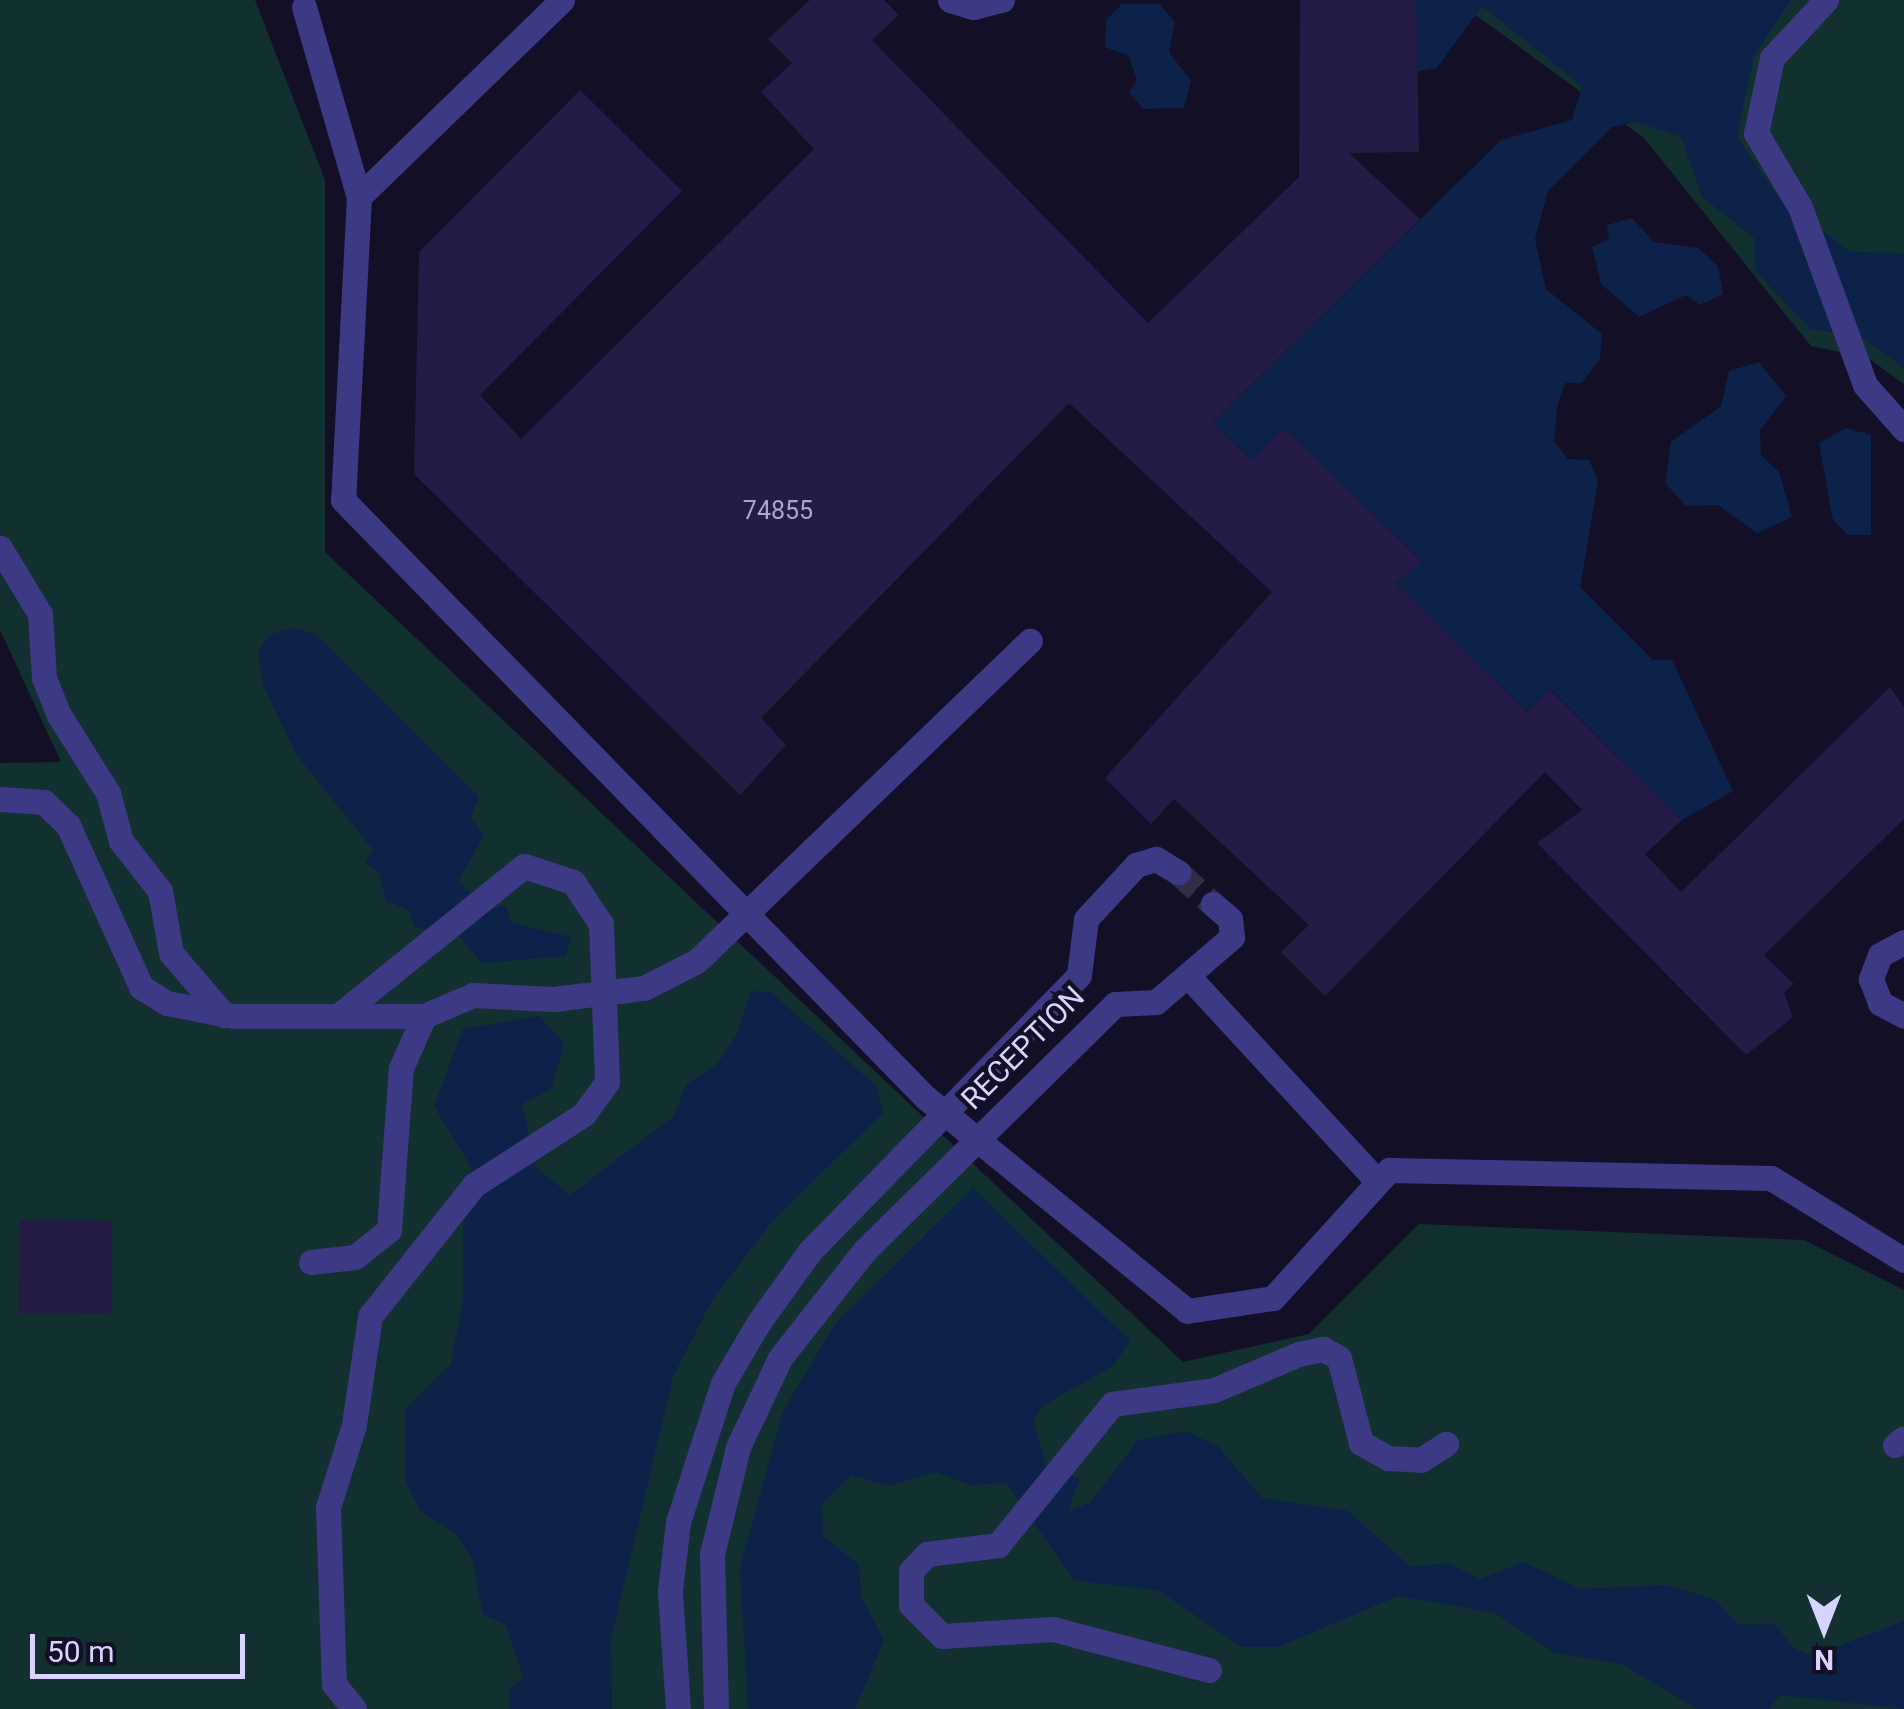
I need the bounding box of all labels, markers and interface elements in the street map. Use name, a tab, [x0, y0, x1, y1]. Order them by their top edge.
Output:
house number: 74855	[743, 496, 813, 526]
street label: RECEPTION	[954, 979, 1092, 1117]
north arrow	[1774, 1579, 1874, 1679]
scale bar	[35, 1614, 250, 1676]
text: 50 m	[47, 1634, 114, 1669]
text: N	[1814, 1643, 1834, 1676]

